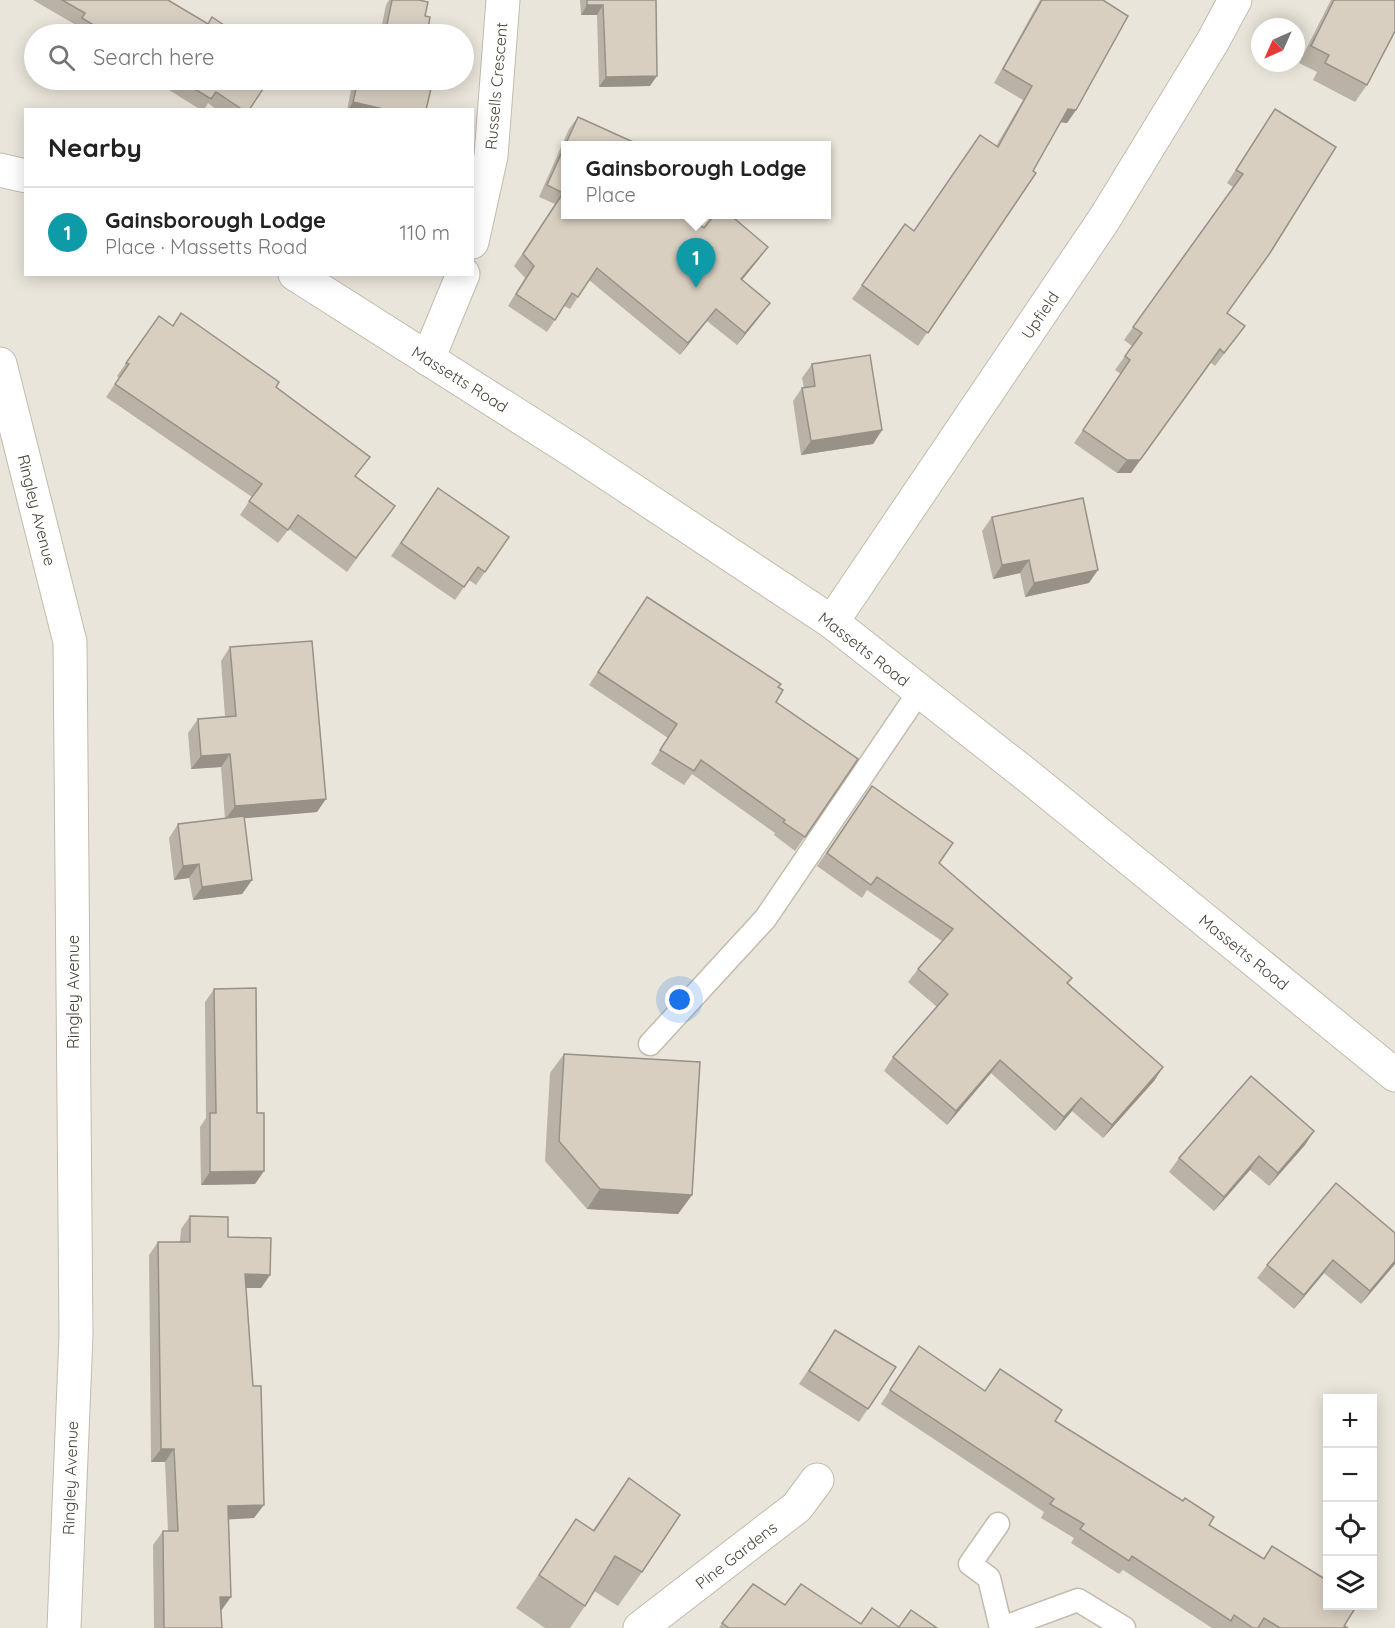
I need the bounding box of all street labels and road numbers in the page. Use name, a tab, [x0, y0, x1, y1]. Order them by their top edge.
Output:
street label: Russells Crescent	[480, 21, 512, 151]
street label: Upfield	[1017, 288, 1063, 342]
street label: Massetts Road	[408, 341, 512, 417]
street label: Ringley Avenue	[14, 452, 60, 568]
street label: Massetts Road	[815, 607, 913, 691]
street label: Massetts Road	[1195, 910, 1293, 994]
street label: Ringley Avenue	[63, 935, 83, 1049]
street label: Ringley Avenue	[58, 1421, 82, 1535]
street label: Pine Gardens	[691, 1517, 781, 1593]

